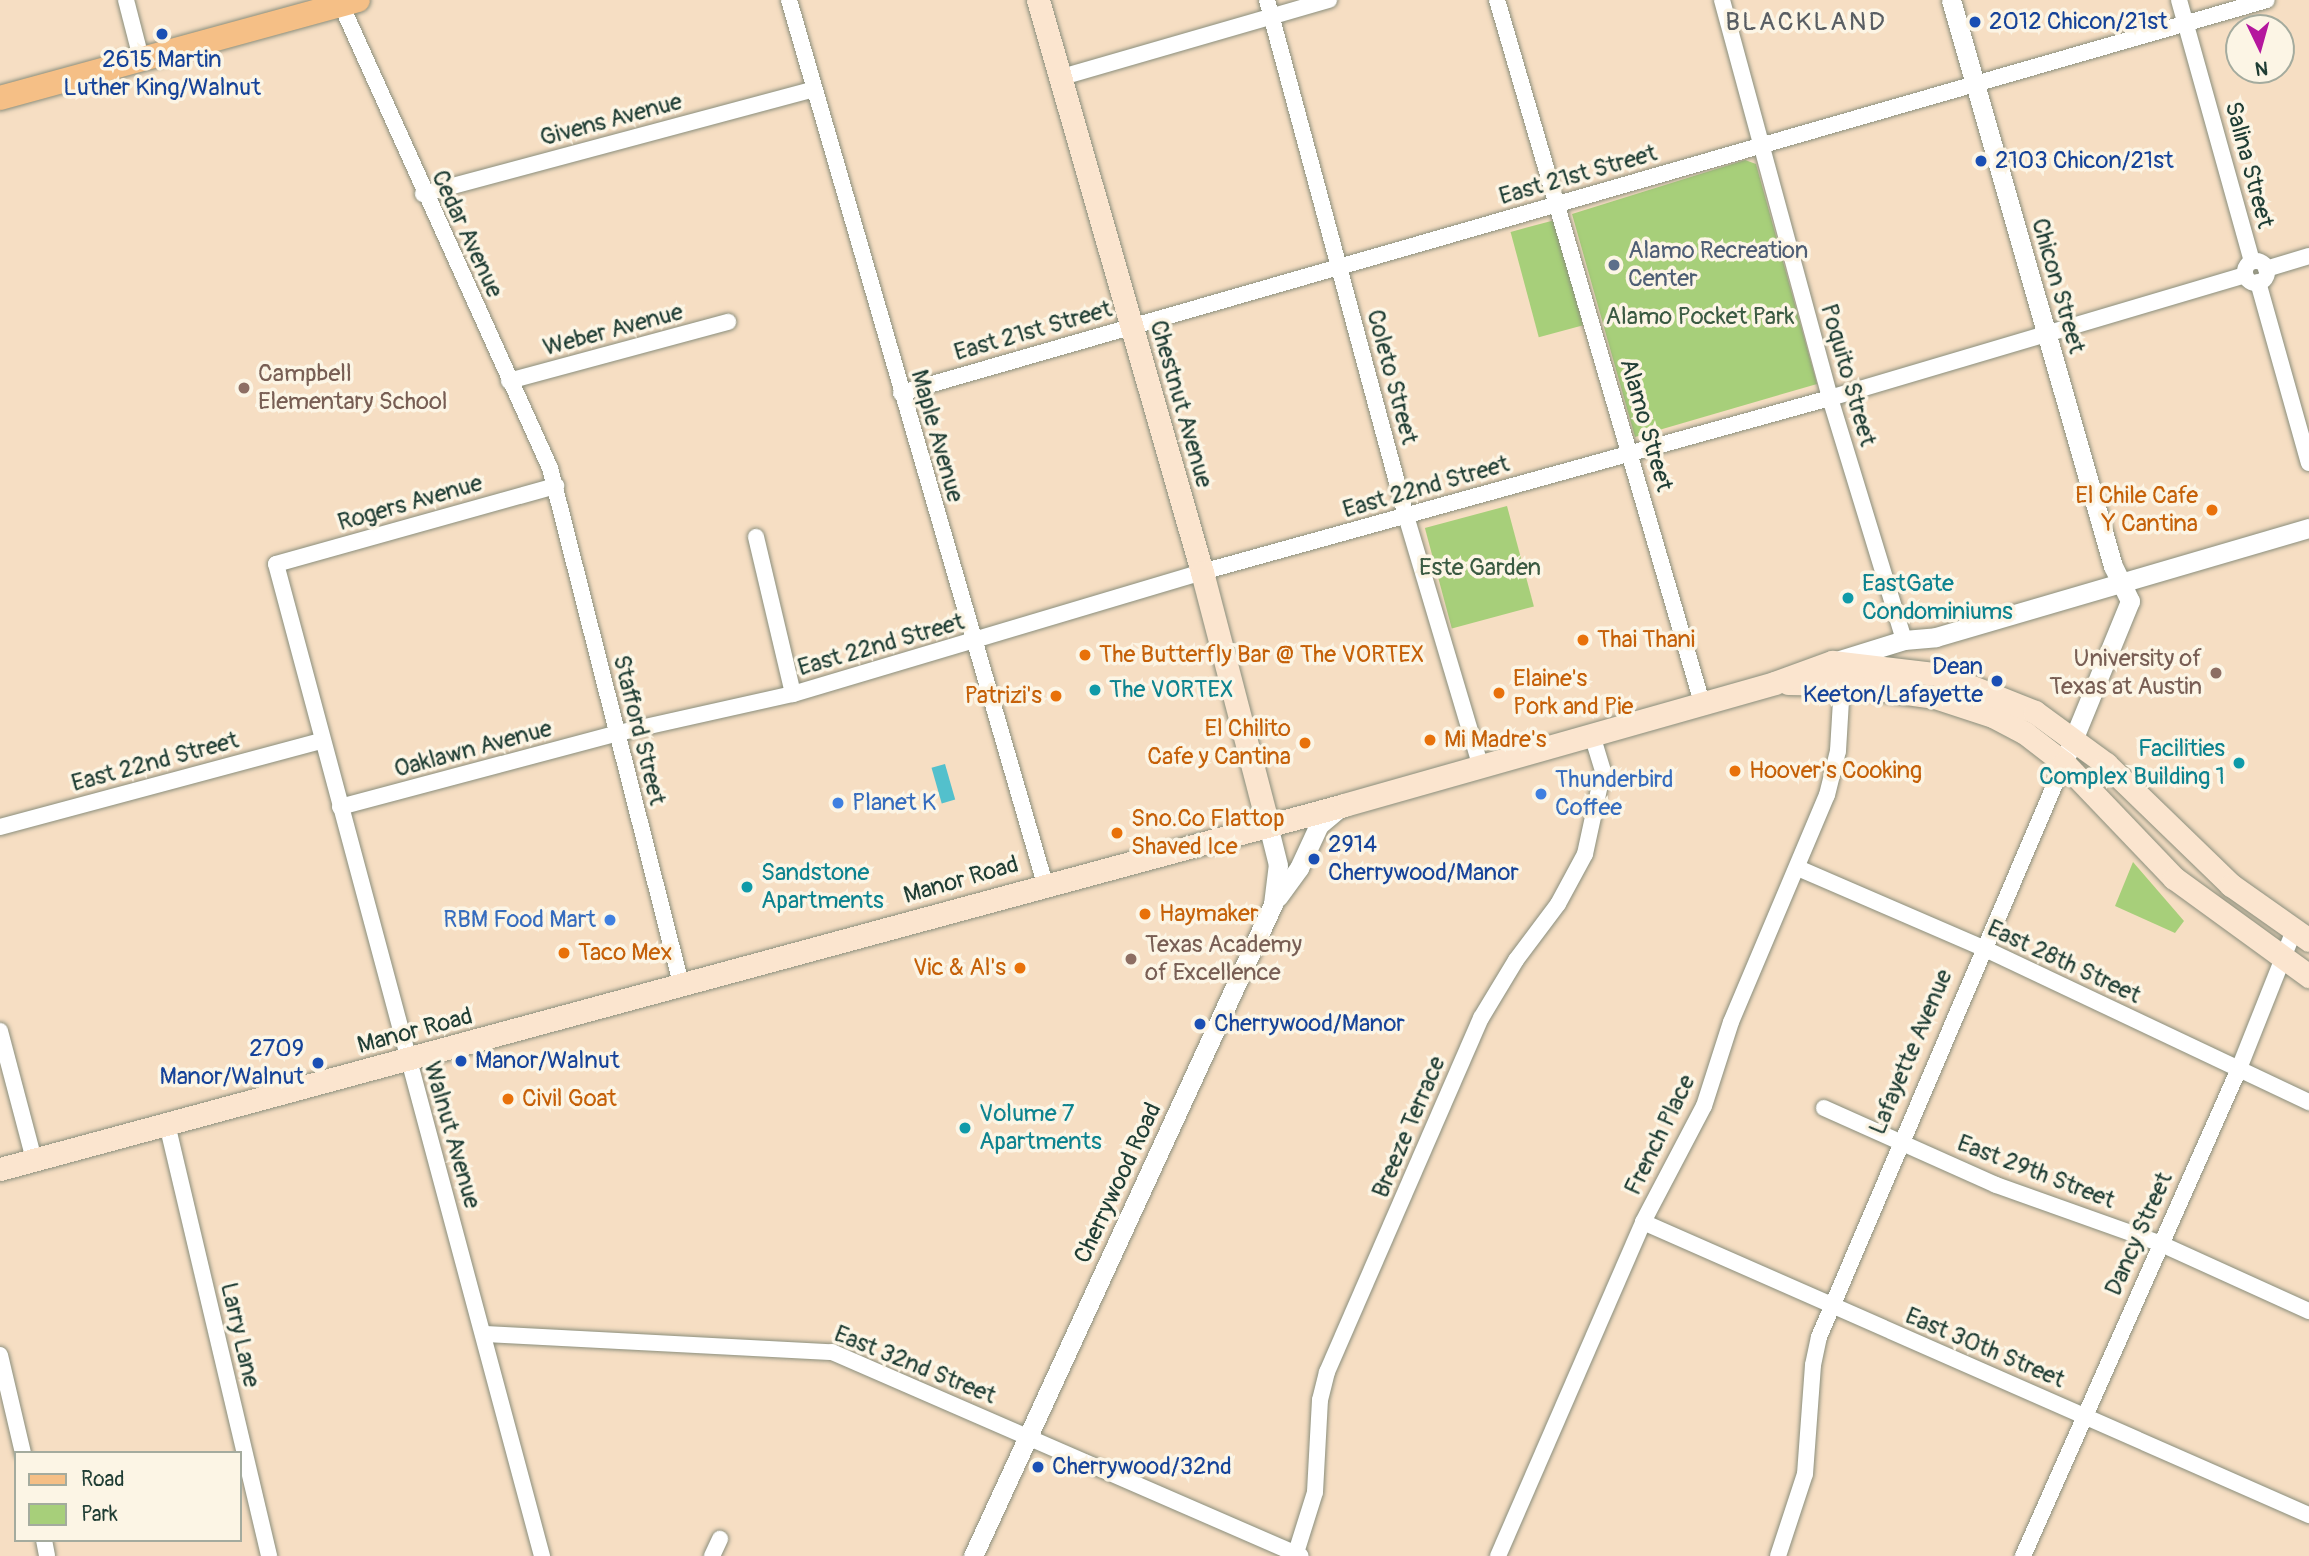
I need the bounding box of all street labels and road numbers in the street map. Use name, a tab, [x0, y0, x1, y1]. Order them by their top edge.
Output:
street label: Givens Avenue	[537, 87, 685, 153]
street label: Salina Street	[2218, 99, 2280, 231]
street label: East 21st Street	[1496, 139, 1660, 211]
street label: Cedar Avenue	[425, 166, 509, 302]
street label: Chicon Street	[2025, 215, 2091, 357]
street label: East 21st Street	[951, 295, 1115, 367]
street label: Weber Avenue	[540, 298, 686, 362]
street label: Poquito Street	[1814, 301, 1882, 449]
street label: Coleto Street	[1360, 307, 1424, 447]
street label: Chestnut Avenue	[1143, 317, 1219, 491]
street label: Alamo Street	[1613, 355, 1679, 495]
street label: Maple Avenue	[904, 367, 970, 505]
street label: East 22nd Street	[1339, 449, 1513, 525]
street label: Rogers Avenue	[334, 469, 486, 537]
street label: East 22nd Street	[794, 607, 968, 683]
street label: Stafford Street	[606, 652, 672, 808]
street label: Oaklawn Avenue	[391, 714, 555, 784]
street label: East 22nd Street	[68, 726, 242, 798]
street label: Manor Road	[900, 850, 1022, 910]
street label: East 28th Street	[1983, 914, 2145, 1010]
street label: Lafayette Avenue	[1863, 965, 1959, 1139]
street label: Manor Road	[354, 1002, 476, 1060]
street label: Breeze Terrace	[1366, 1052, 1452, 1202]
street label: Walnut Avenue	[417, 1058, 487, 1212]
street label: French Place	[1619, 1070, 1701, 1200]
street label: Cherrywood Road	[1068, 1098, 1168, 1268]
street label: East 29th Street	[1953, 1129, 2119, 1215]
street label: Dancy Street	[2099, 1168, 2179, 1300]
street label: Larry Lane	[214, 1280, 266, 1390]
street label: East 30th Street	[1901, 1301, 2069, 1395]
street label: East 32nd Street	[830, 1319, 1000, 1411]

